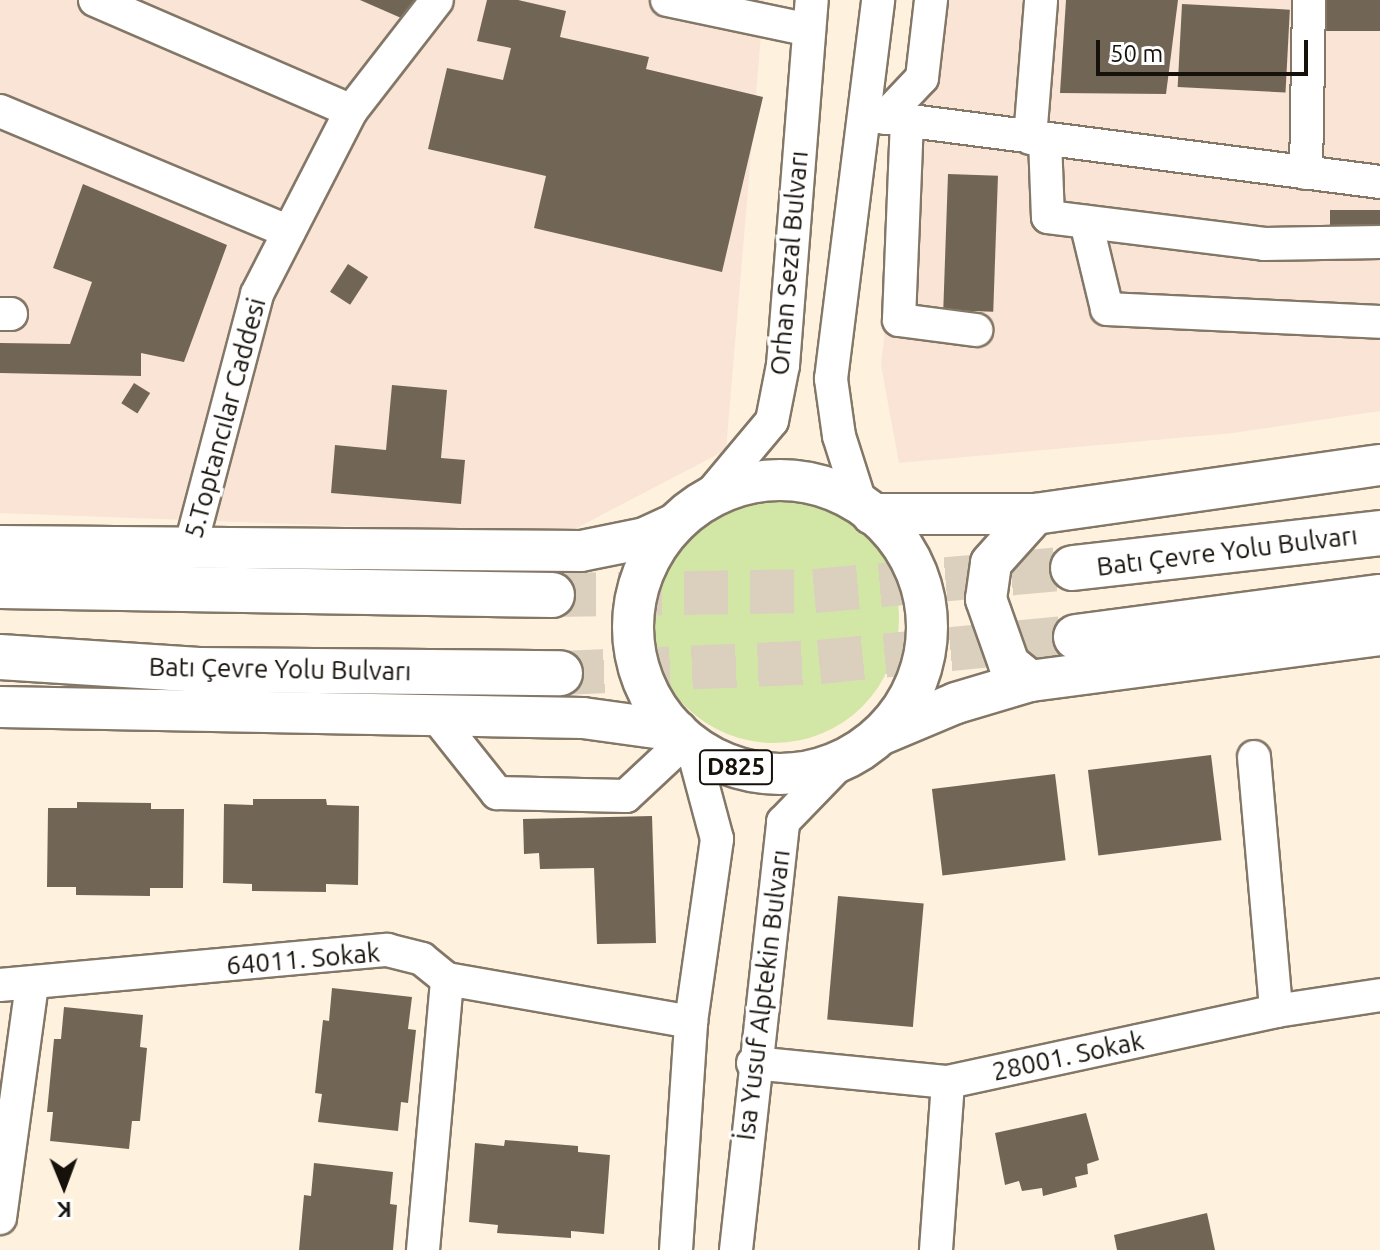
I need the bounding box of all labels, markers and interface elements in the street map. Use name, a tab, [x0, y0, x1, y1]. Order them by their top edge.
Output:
scale bar	[1100, 24, 1312, 74]
text: 50 m	[1110, 40, 1163, 67]
street label: Orhan Sezal Bulvarı	[764, 149, 814, 377]
street label: 5.Toptancılar Caddesi	[178, 294, 272, 542]
street label: Batı Çevre Yolu Bulvarı	[1095, 520, 1359, 582]
street label: Batı Çevre Yolu Bulvarı	[148, 651, 412, 687]
road number: D825	[698, 747, 774, 787]
street label: İsa Yusuf Alptekin Bulvarı	[730, 848, 796, 1142]
street label: 64011. Sokak	[225, 937, 381, 981]
street label: 28001. Sokak	[989, 1025, 1147, 1087]
north arrow	[24, 1146, 104, 1226]
text: K	[57, 1198, 72, 1223]

